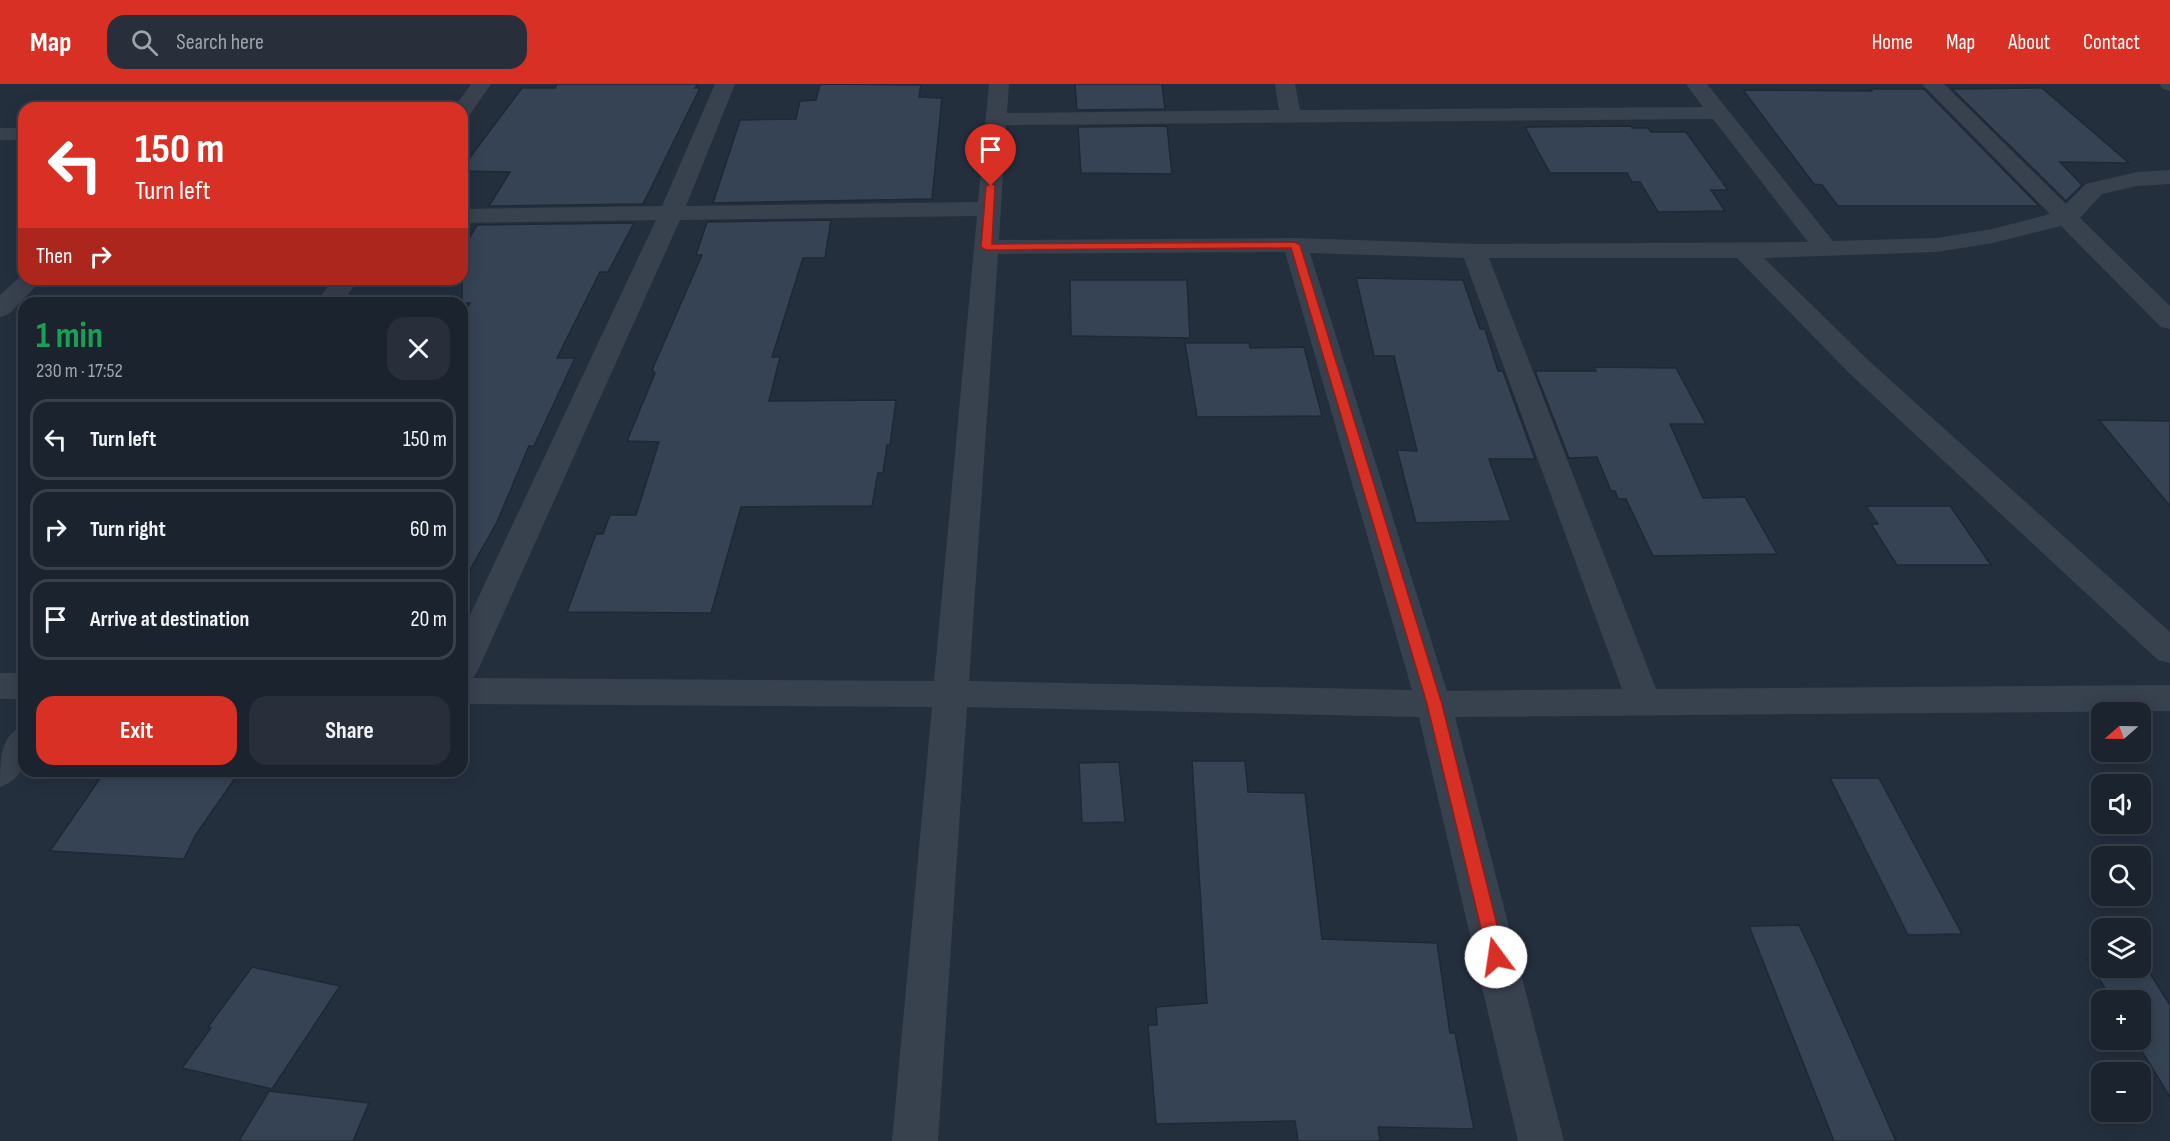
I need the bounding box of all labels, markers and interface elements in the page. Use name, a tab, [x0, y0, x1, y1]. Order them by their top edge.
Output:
search box	[107, 15, 527, 69]
text: Map	[30, 26, 71, 59]
icon: search	[128, 26, 161, 59]
text: Search here	[176, 29, 264, 56]
text: Home	[1872, 30, 1913, 55]
text: Map	[1946, 30, 1975, 55]
text: About	[2008, 30, 2050, 55]
text: Contact	[2083, 30, 2140, 55]
text: 150 m	[135, 124, 224, 175]
pin	[965, 124, 1016, 186]
icon: left	[36, 126, 114, 204]
icon: arrive	[974, 133, 1007, 166]
text: Turn left	[135, 175, 211, 207]
icon: right	[84, 240, 117, 273]
text: Then	[36, 243, 72, 270]
text: 1 min	[36, 315, 103, 358]
button: close	[387, 317, 450, 380]
text: 230 m · 17:52	[36, 359, 123, 383]
icon: left	[39, 423, 72, 456]
text: Turn left	[90, 426, 156, 453]
text: 150 m	[403, 426, 447, 453]
icon: right	[39, 513, 72, 546]
text: Turn right	[90, 516, 166, 543]
text: 60 m	[410, 516, 447, 543]
icon: arrive	[39, 603, 72, 636]
text: Arrive at destination	[90, 606, 249, 633]
text: 20 m	[411, 606, 447, 633]
button: Exit	[36, 696, 237, 765]
button: Share	[249, 696, 450, 765]
north arrow	[2091, 702, 2151, 762]
map controls	[2091, 702, 2151, 1122]
button: sound	[2091, 774, 2151, 834]
button: search	[2091, 846, 2151, 906]
button: layers	[2091, 918, 2151, 978]
position arrow	[1464, 925, 1528, 989]
button: +	[2091, 990, 2151, 1050]
button: −	[2091, 1062, 2151, 1122]

